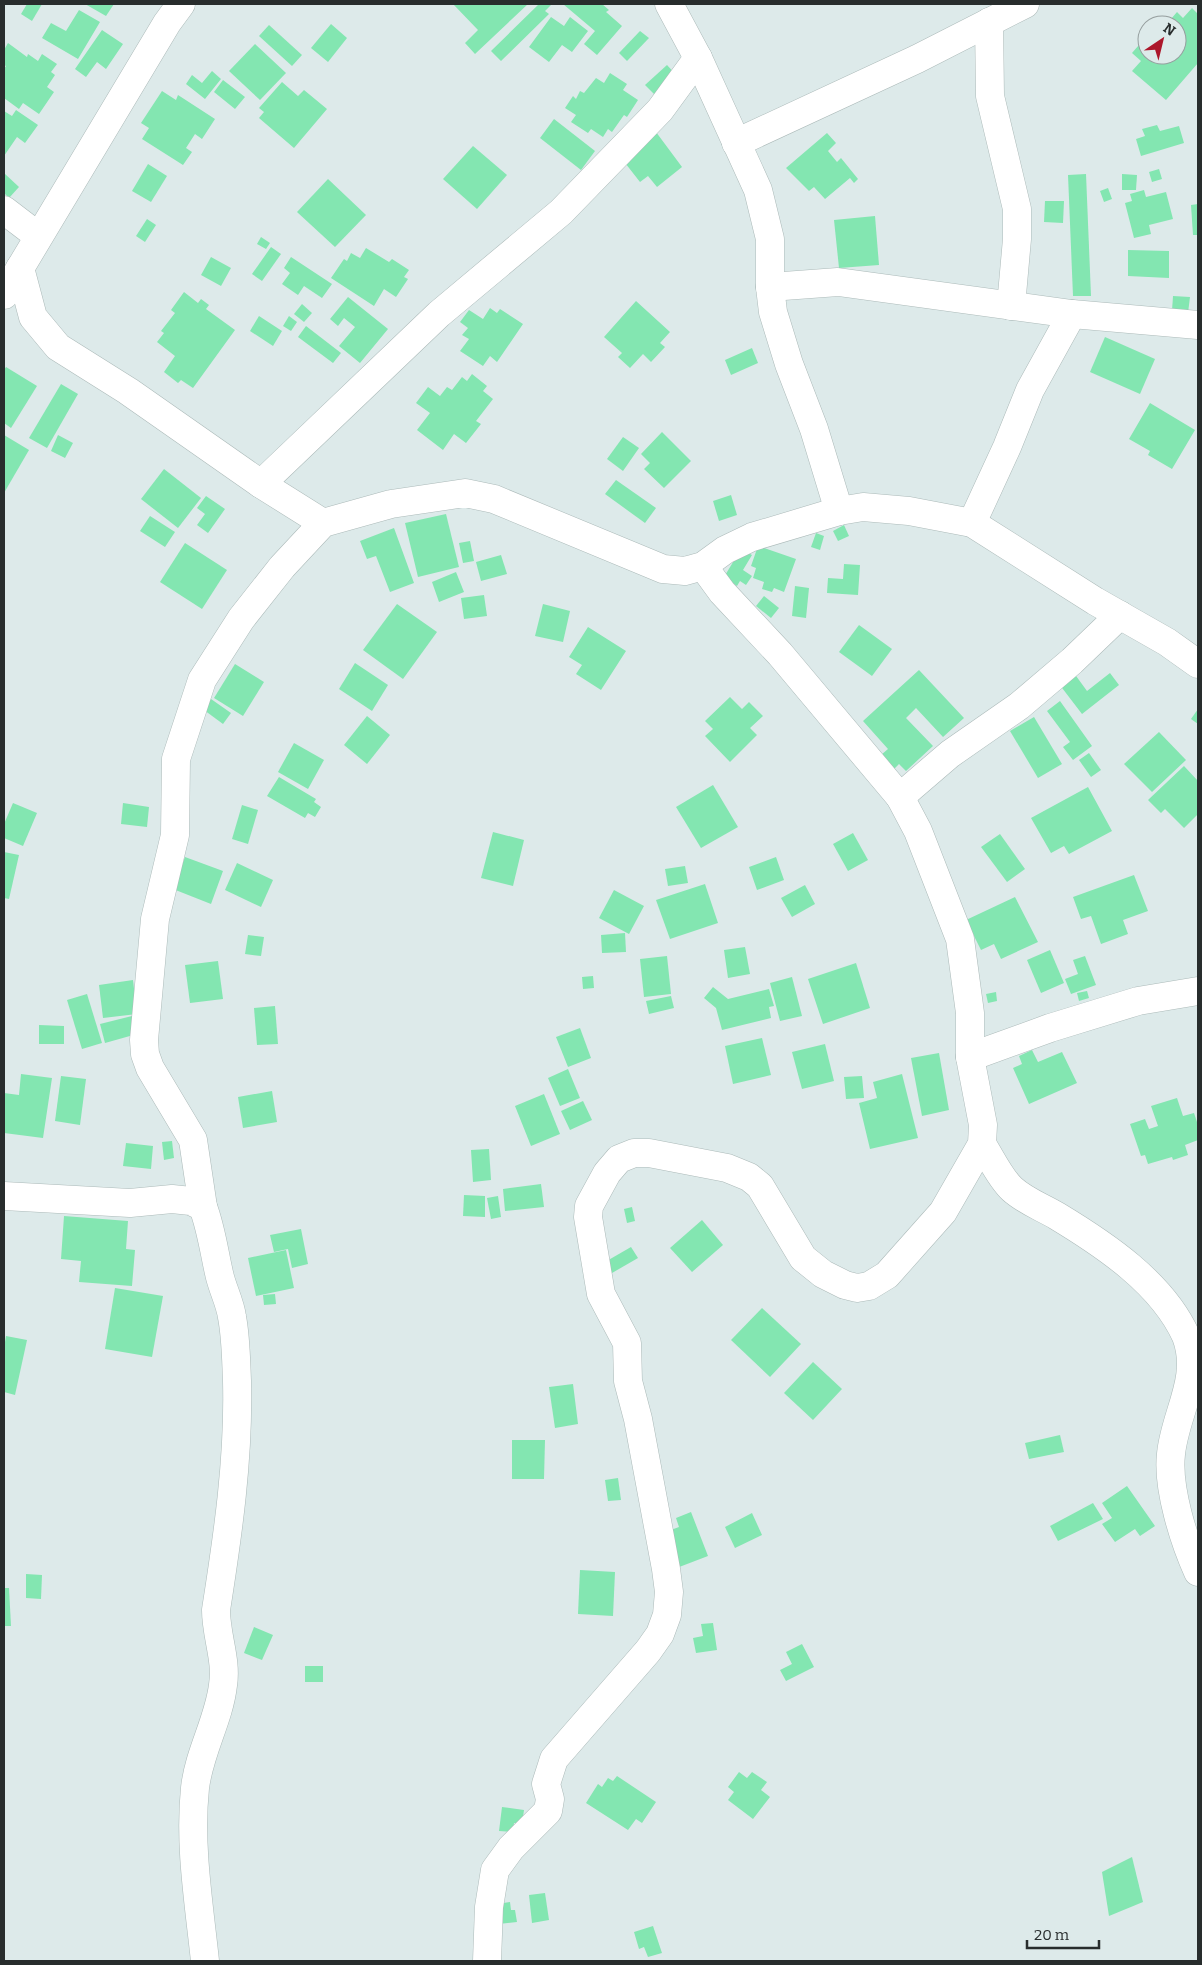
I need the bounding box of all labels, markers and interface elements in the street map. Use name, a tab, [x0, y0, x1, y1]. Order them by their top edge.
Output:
north arrow	[1137, 15, 1187, 65]
text: N	[1160, 20, 1179, 40]
scale bar	[1027, 1918, 1100, 1950]
text: 20 m	[1034, 1926, 1070, 1944]

